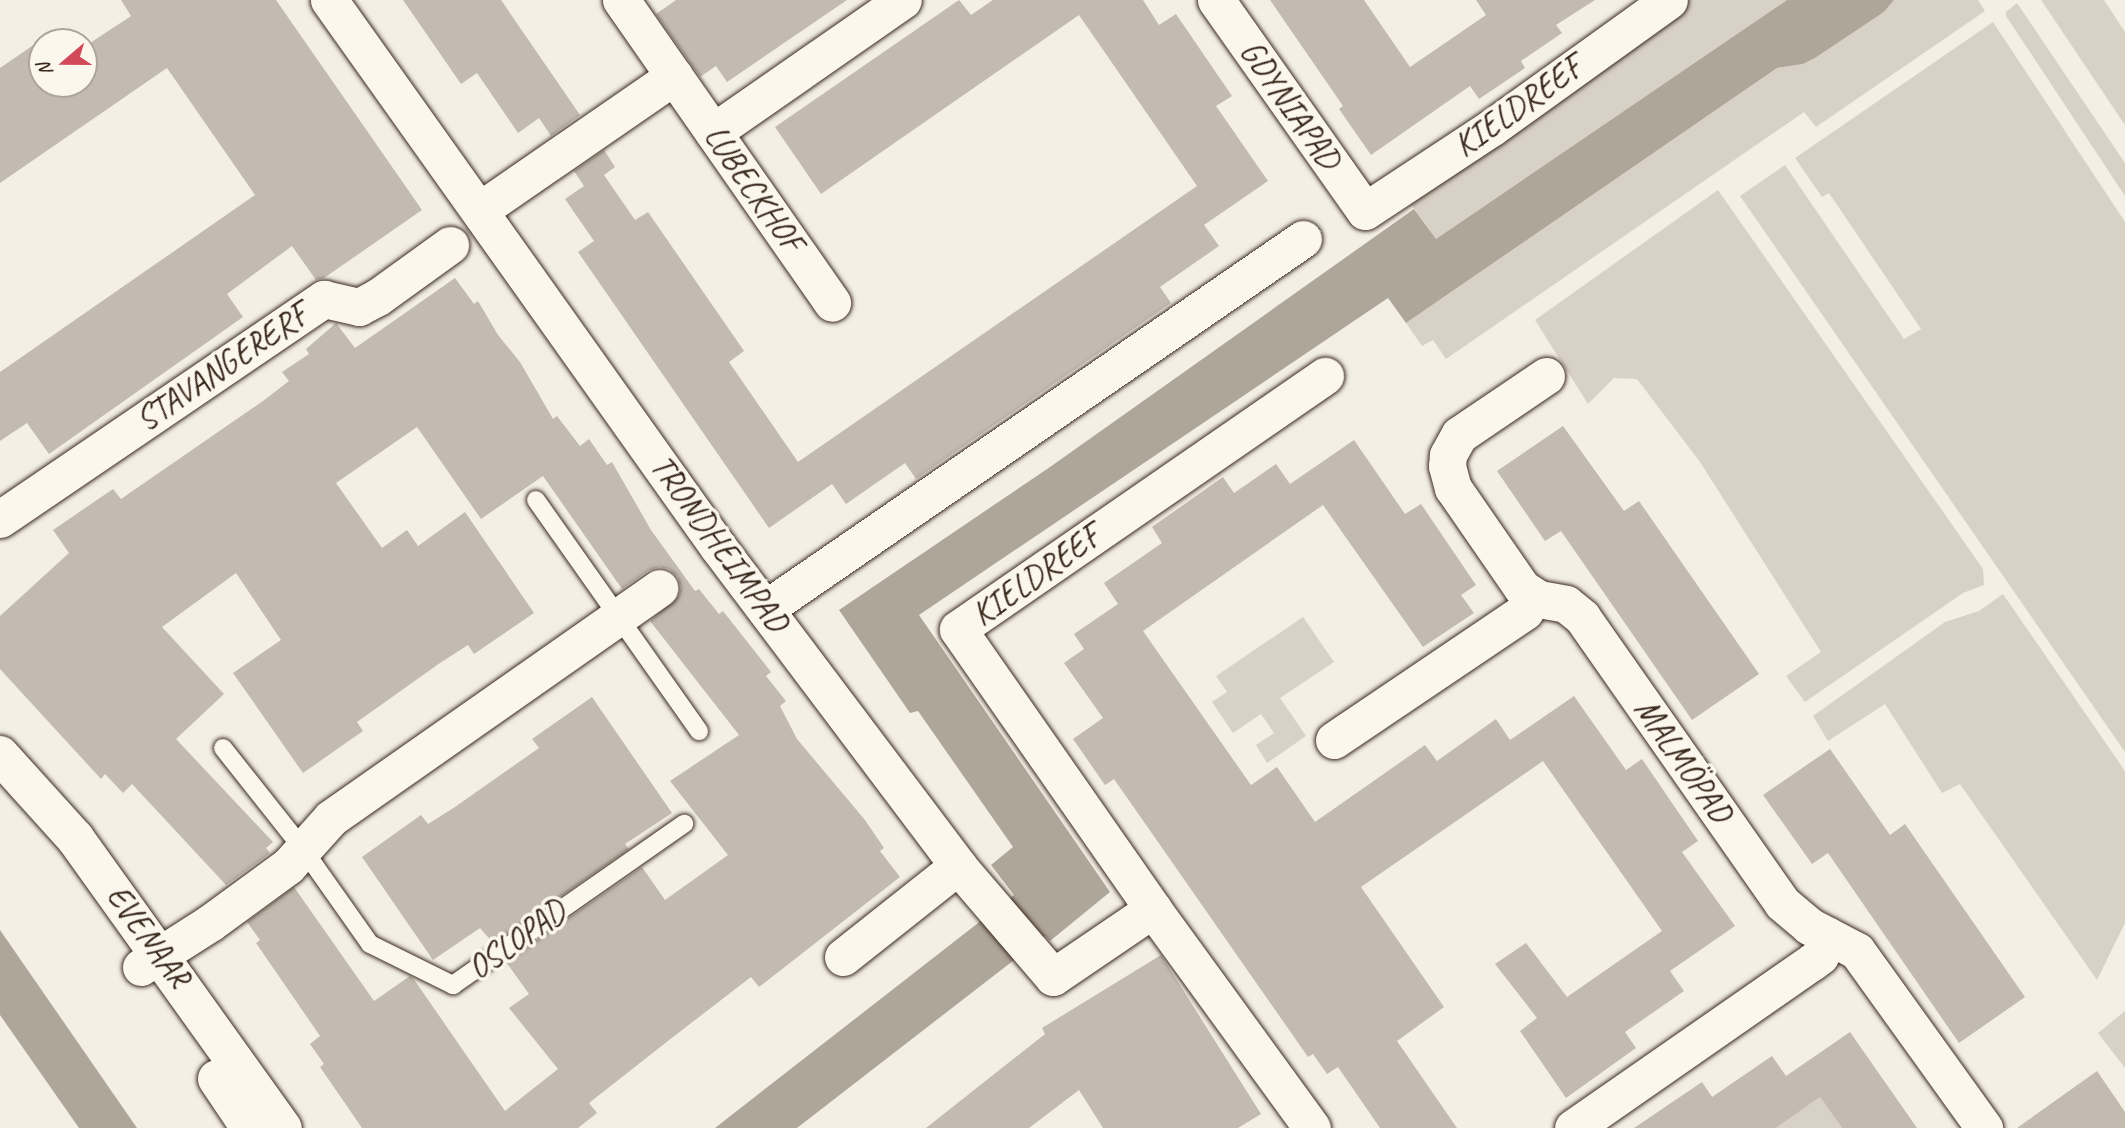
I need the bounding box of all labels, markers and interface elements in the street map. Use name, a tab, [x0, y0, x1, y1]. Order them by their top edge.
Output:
north arrow	[28, 28, 98, 98]
street label: GDYNIAPAD	[1231, 33, 1349, 177]
street label: KIELDREEF	[1446, 49, 1590, 165]
text: N	[32, 60, 58, 79]
street label: LUBECKHOF	[695, 118, 811, 260]
street label: STAVANGERERF	[129, 296, 315, 440]
street label: TRONDHEIMPAD	[642, 448, 796, 640]
street label: KIELDREEF	[964, 518, 1108, 634]
street label: MALMÖPAD	[1626, 691, 1740, 831]
street label: EVENAAR	[97, 878, 199, 996]
street label: OSLOPAD	[460, 892, 574, 988]

